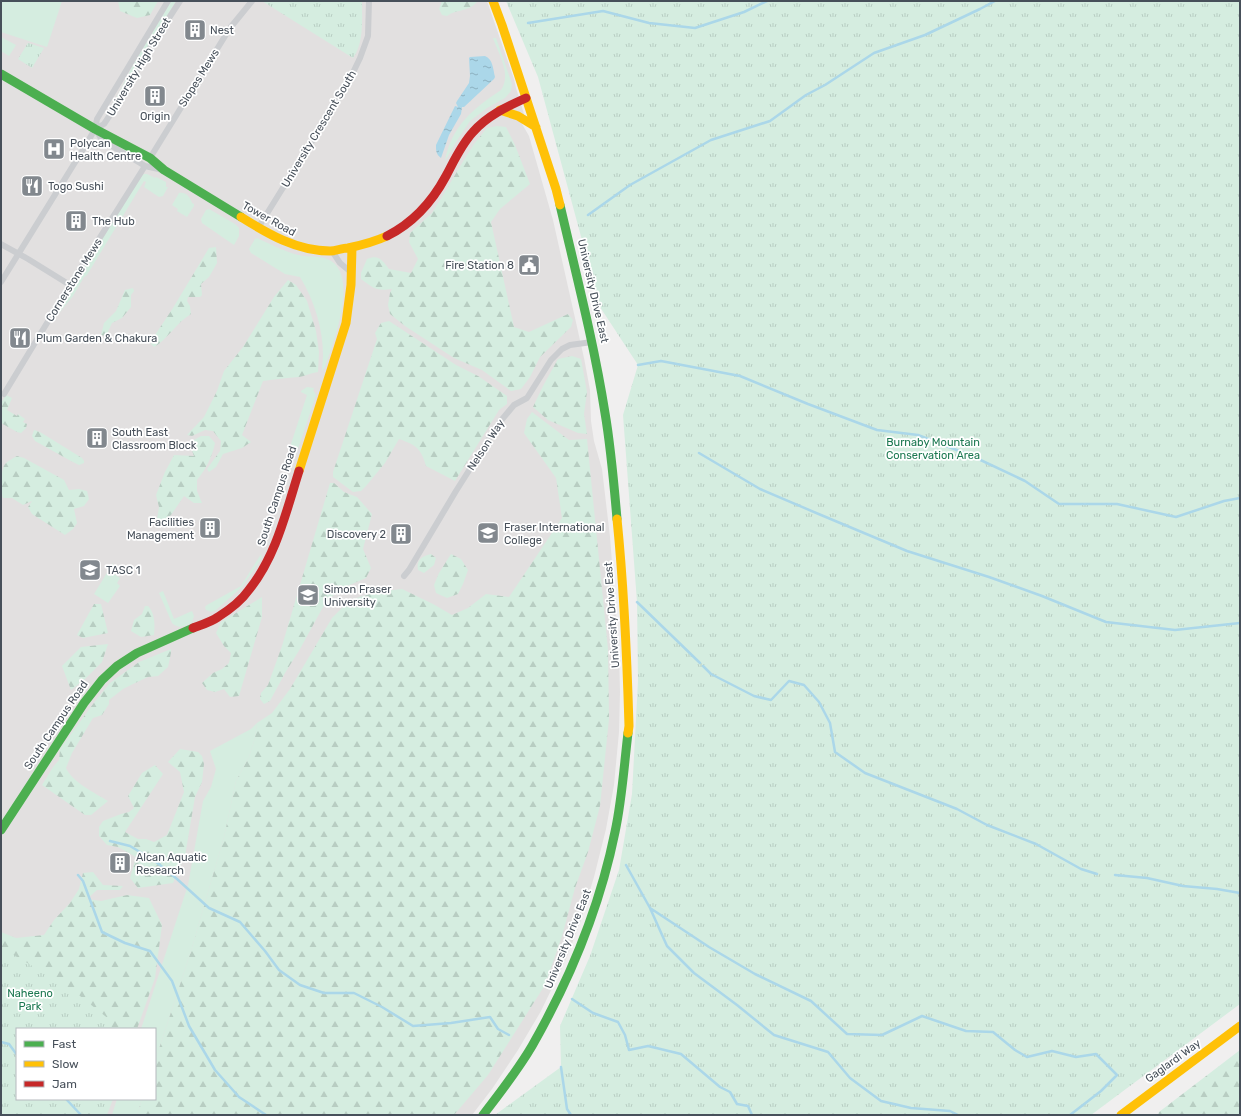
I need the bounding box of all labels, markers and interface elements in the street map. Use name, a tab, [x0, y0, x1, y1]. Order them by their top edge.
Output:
street label: University High Street	[104, 15, 174, 119]
building icon: Nest	[182, 17, 208, 43]
place label: Nest	[210, 24, 234, 37]
street label: Slopes Mews	[176, 46, 222, 109]
street label: University Crescent South	[279, 68, 359, 190]
building icon: Origin	[142, 83, 168, 109]
place label: Origin	[140, 110, 170, 123]
hospital icon: Polycan Health Centre	[41, 136, 67, 162]
place label: Polycan Health Centre	[70, 137, 141, 163]
restaurant icon: Togo Sushi	[19, 173, 45, 199]
place label: Togo Sushi	[48, 180, 104, 193]
street label: Tower Road	[240, 199, 298, 239]
building icon: The Hub	[63, 208, 89, 234]
place label: The Hub	[92, 215, 135, 228]
street label: Cornerstone Mews	[43, 236, 105, 324]
street label: University Drive East	[575, 238, 611, 345]
public building icon: Fire Station 8	[516, 252, 542, 278]
place label: Fire Station 8	[445, 259, 514, 272]
restaurant icon: Plum Garden & Chakura	[7, 325, 33, 351]
place label: Plum Garden & Chakura	[36, 332, 157, 345]
street label: Nelson Way	[465, 417, 507, 473]
building icon: South East Classroom Block	[84, 425, 110, 451]
place label: South East Classroom Block	[112, 426, 197, 452]
park label: Burnaby Mountain Conservation Area	[886, 436, 980, 462]
street label: South Campus Road	[255, 444, 299, 548]
building icon: Facilities Management	[197, 515, 223, 541]
place label: Facilities Management	[127, 516, 195, 542]
school or university icon: Fraser International College	[475, 520, 501, 546]
building icon: Discovery 2	[388, 521, 414, 547]
place label: Fraser International College	[504, 521, 604, 547]
place label: Discovery 2	[327, 528, 386, 541]
school or university icon: TASC 1	[77, 557, 103, 583]
street label: University Drive East	[602, 561, 622, 668]
place label: TASC 1	[106, 564, 140, 577]
school or university icon: Simon Fraser University	[295, 582, 321, 608]
place label: Simon Fraser University	[324, 583, 392, 609]
street label: South Campus Road	[21, 678, 91, 772]
building icon: Alcan Aquatic Research	[107, 850, 133, 876]
place label: Alcan Aquatic Research	[136, 851, 207, 877]
street label: University Drive East	[542, 887, 594, 991]
park label: Naheeno Park	[7, 987, 53, 1013]
legend	[16, 1028, 156, 1100]
text: Fast	[52, 1037, 76, 1051]
street label: Gaglardi Way	[1143, 1037, 1203, 1085]
text: Slow	[52, 1057, 79, 1071]
text: Jam	[52, 1077, 77, 1091]

